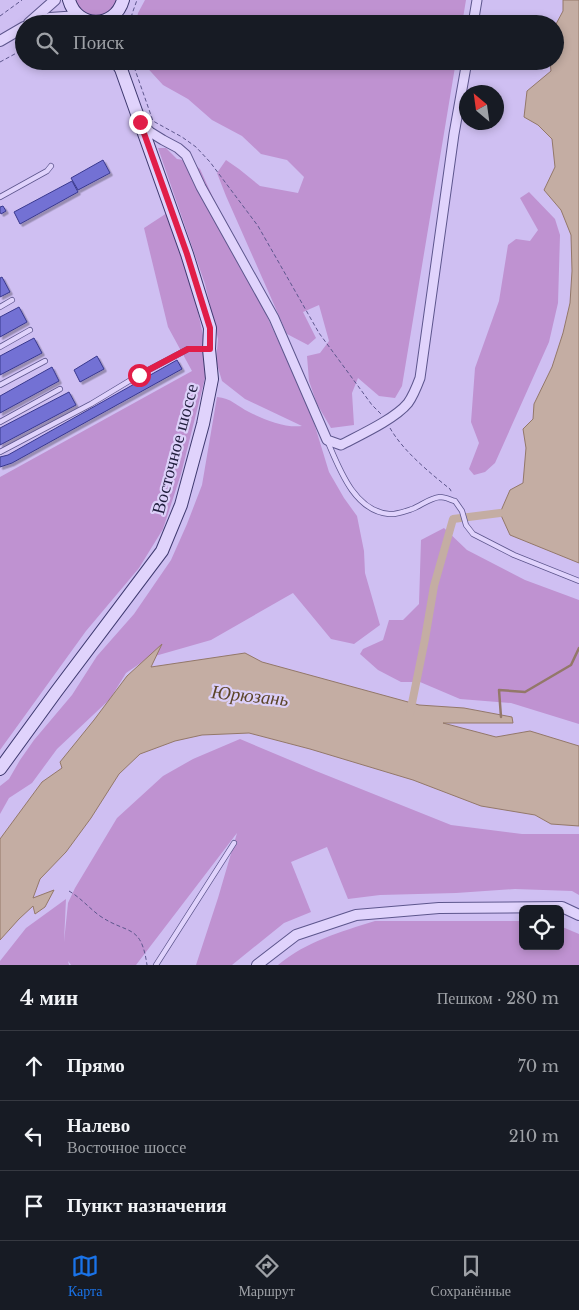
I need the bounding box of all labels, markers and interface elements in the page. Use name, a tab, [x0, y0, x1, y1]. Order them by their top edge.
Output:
search box	[15, 15, 564, 70]
icon: search	[33, 29, 61, 57]
text: Поиск	[73, 31, 124, 54]
north arrow	[459, 85, 504, 130]
route end	[129, 111, 152, 134]
route start	[128, 364, 151, 387]
street label: Восточное шоссе	[147, 381, 203, 517]
water label: Юрюзань	[209, 680, 290, 711]
map controls	[519, 905, 564, 950]
button: locate	[519, 905, 564, 950]
text: 4 мин	[20, 985, 78, 1011]
text: Пешком · 280 m	[437, 988, 559, 1008]
icon: ahead	[20, 1052, 48, 1080]
text: Прямо	[67, 1054, 125, 1077]
text: 70 m	[518, 1056, 559, 1076]
text: Налево	[67, 1114, 130, 1137]
icon: left	[20, 1122, 48, 1150]
text: 210 m	[509, 1126, 559, 1146]
text: Восточное шоссе	[67, 1137, 186, 1157]
icon: arrive	[20, 1192, 48, 1220]
text: Пункт назначения	[67, 1194, 227, 1217]
tab: Карта	[68, 1252, 103, 1300]
tab: Маршрут	[238, 1252, 295, 1300]
tab: Сохранённые	[431, 1252, 511, 1300]

